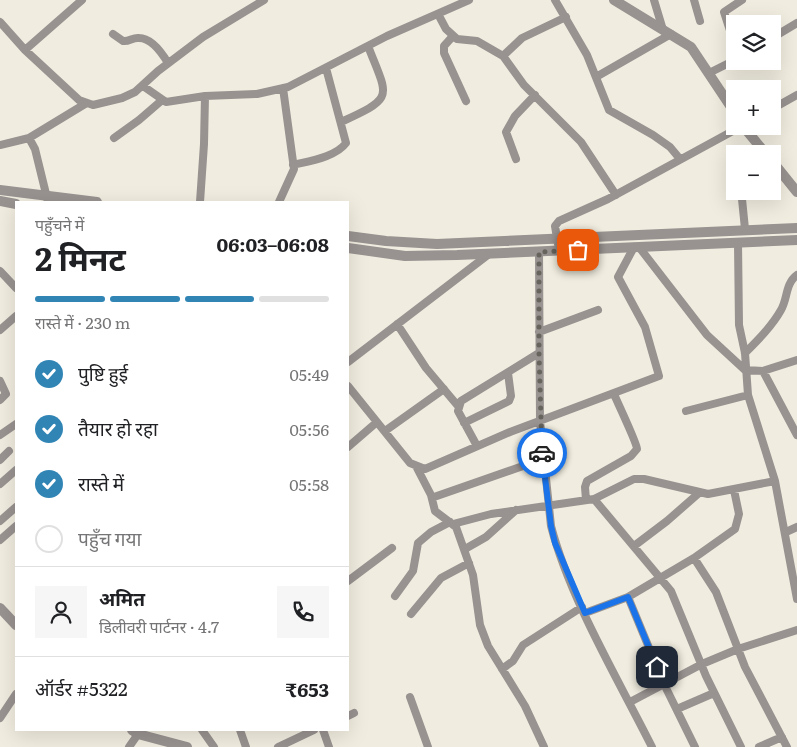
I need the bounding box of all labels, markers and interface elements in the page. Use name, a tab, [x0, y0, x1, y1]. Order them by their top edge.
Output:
map controls	[726, 15, 781, 200]
button: layers	[726, 15, 781, 70]
button: +	[726, 80, 781, 135]
button: −	[726, 145, 781, 200]
text: पहुँचने में	[35, 212, 84, 236]
pin	[557, 229, 599, 271]
text: 06:03–06:08	[217, 230, 329, 258]
text: 2 मिनट	[35, 233, 126, 281]
icon: bag	[564, 236, 592, 264]
text: रास्ते में · 230 m	[35, 310, 130, 334]
text: पुष्टि हुई	[78, 359, 128, 387]
icon: check	[35, 360, 63, 388]
text: 05:49	[289, 362, 329, 386]
text: तैयार हो रहा	[78, 414, 158, 442]
icon: check	[35, 415, 63, 443]
text: 05:56	[290, 417, 329, 441]
courier	[517, 428, 567, 478]
icon: car	[528, 439, 556, 467]
text: रास्ते में	[78, 469, 124, 497]
icon: check	[35, 470, 63, 498]
text: 05:58	[289, 472, 329, 496]
text: पहुँच गया	[78, 524, 141, 552]
text: अमित	[99, 584, 145, 612]
button: person	[35, 586, 87, 638]
button: phone	[277, 586, 329, 638]
text: डिलीवरी पार्टनर · 4.7	[99, 614, 219, 638]
pin	[636, 646, 678, 688]
icon: home	[643, 653, 671, 681]
text: ऑर्डर #5322	[35, 674, 128, 702]
text: ₹653	[286, 675, 329, 703]

